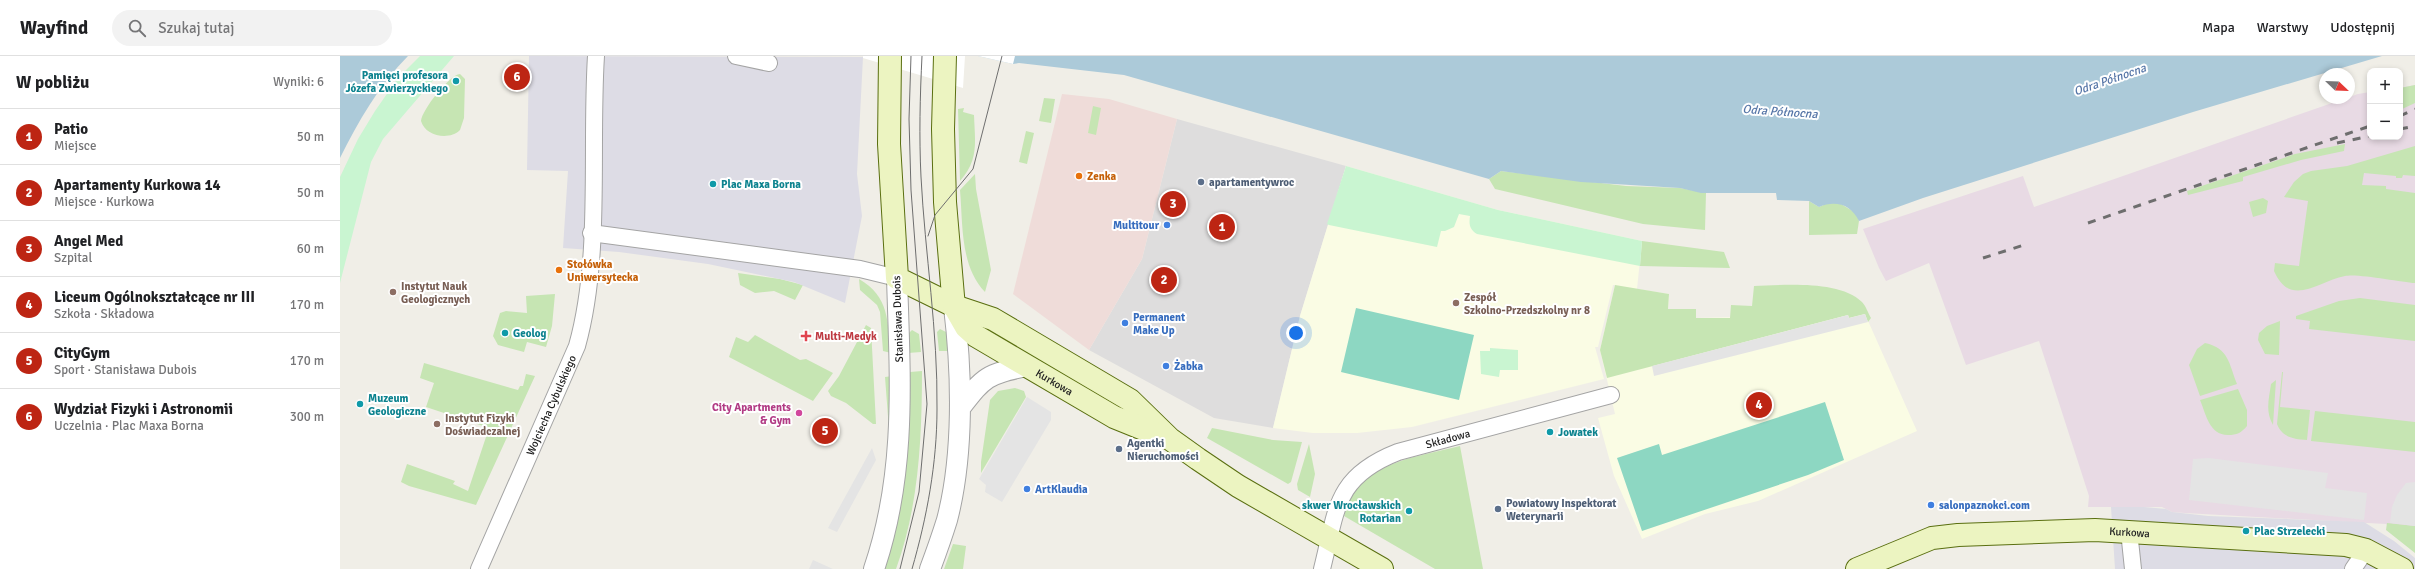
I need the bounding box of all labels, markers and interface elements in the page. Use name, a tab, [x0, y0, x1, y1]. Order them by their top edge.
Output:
search box	[112, 10, 392, 46]
text: Wayfind	[20, 16, 88, 40]
icon: search	[126, 17, 148, 39]
text: Szukaj tutaj	[158, 19, 235, 37]
text: Mapa	[2202, 19, 2235, 36]
text: Warstwy	[2257, 19, 2308, 36]
text: Udostępnij	[2330, 19, 2395, 36]
water label: Odra Północna	[2072, 60, 2149, 99]
pin: 6	[504, 62, 530, 92]
north arrow	[2319, 68, 2355, 104]
map controls	[2367, 68, 2403, 140]
button: +	[2367, 68, 2403, 104]
place label: Pamięci profesora Józefa Zwierzyckiego	[345, 69, 448, 95]
text: W pobliżu	[16, 72, 89, 93]
text: Wyniki: 6	[273, 74, 324, 90]
marker: Pamięci profesora Józefa Zwierzyckiego	[451, 76, 461, 86]
water label: Odra Północna	[1742, 102, 1819, 122]
button: −	[2367, 104, 2403, 140]
text: Patio	[54, 120, 88, 138]
text: 1	[25, 129, 33, 145]
text: 50 m	[297, 129, 324, 145]
text: Miejsce	[54, 138, 96, 154]
place label: Zenka	[1087, 170, 1116, 183]
marker: Zenka	[1074, 171, 1084, 181]
text: Apartamenty Kurkowa 14	[54, 176, 221, 194]
place label: apartamentywroc	[1209, 176, 1294, 189]
marker: apartamentywroc	[1196, 177, 1206, 187]
place label: Plac Maxa Borna	[721, 178, 801, 191]
marker: Plac Maxa Borna	[708, 179, 718, 189]
text: 2	[25, 185, 33, 201]
text: 50 m	[297, 185, 324, 201]
pin: 3	[1160, 189, 1186, 219]
text: Miejsce · Kurkowa	[54, 194, 154, 210]
pin: 1	[1209, 212, 1235, 242]
place label: Multitour	[1113, 219, 1160, 232]
marker: Multitour	[1162, 220, 1172, 230]
text: Angel Med	[54, 232, 123, 250]
text: 3	[25, 241, 33, 257]
text: 60 m	[297, 241, 324, 257]
text: Szpital	[54, 250, 92, 266]
place label: Stołówka Uniwersytecka	[567, 258, 639, 284]
marker: Stołówka Uniwersytecka	[554, 265, 564, 275]
pin: 2	[1151, 265, 1177, 295]
street label: Stanisława Dubois	[890, 275, 906, 363]
place label: Instytut Nauk Geologicznych	[401, 280, 470, 306]
marker: Instytut Nauk Geologicznych	[388, 287, 398, 297]
text: Liceum Ogólnokształcące nr III	[54, 288, 255, 306]
place label: Zespół Szkolno-Przedszkolny nr 8	[1464, 291, 1590, 317]
text: 4	[25, 297, 33, 313]
text: 170 m	[290, 297, 324, 313]
marker: Zespół Szkolno-Przedszkolny nr 8	[1451, 298, 1461, 308]
text: Szkoła · Składowa	[54, 306, 154, 322]
place label: Permanent Make Up	[1133, 311, 1185, 337]
marker: Permanent Make Up	[1120, 318, 1130, 328]
your location	[1286, 323, 1306, 343]
place label: Geolog	[513, 327, 546, 340]
marker: Geolog	[500, 328, 510, 338]
marker: Multi-Medyk	[800, 330, 812, 342]
place label: Multi-Medyk	[815, 330, 877, 343]
text: CityGym	[54, 344, 110, 362]
text: 5	[25, 353, 33, 369]
text: 170 m	[290, 353, 324, 369]
street label: Wojciecha Cybulskiego	[523, 353, 579, 457]
place label: Żabka	[1174, 359, 1204, 373]
marker: Żabka	[1161, 361, 1171, 371]
text: Sport · Stanisława Dubois	[54, 362, 197, 378]
street label: Kurkowa	[1034, 366, 1076, 398]
pin: 4	[1746, 390, 1772, 420]
place label: Muzeum Geologiczne	[368, 392, 427, 418]
marker: Muzeum Geologiczne	[355, 399, 365, 409]
text: Wydział Fizyki i Astronomii	[54, 400, 233, 418]
place label: City Apartments & Gym	[712, 401, 791, 427]
marker: City Apartments & Gym	[794, 408, 804, 418]
text: 6	[25, 409, 33, 425]
text: 300 m	[290, 409, 324, 425]
place label: Instytut Fizyki Doświadczalnej	[445, 412, 520, 438]
pin: 5	[812, 416, 838, 446]
text: Uczelnia · Plac Maxa Borna	[54, 418, 204, 434]
marker: Instytut Fizyki Doświadczalnej	[432, 419, 442, 429]
street label: Składowa	[1424, 426, 1472, 451]
place label: Jowatek	[1558, 426, 1598, 439]
marker: Jowatek	[1545, 427, 1555, 437]
place label: Agentki Nieruchomości	[1127, 437, 1199, 463]
marker: Agentki Nieruchomości	[1114, 444, 1124, 454]
place label: ArtKlaudia	[1035, 483, 1088, 496]
marker: ArtKlaudia	[1022, 484, 1032, 494]
place label: Powiatowy Inspektorat Weterynarii	[1506, 497, 1617, 523]
place label: skwer Wrocławskich Rotarian	[1302, 499, 1401, 525]
place label: salonpaznokci.com	[1939, 499, 2030, 512]
marker: salonpaznokci.com	[1926, 500, 1936, 510]
marker: Powiatowy Inspektorat Weterynarii	[1493, 504, 1503, 514]
marker: skwer Wrocławskich Rotarian	[1404, 506, 1414, 516]
street label: Kurkowa	[2109, 524, 2151, 540]
place label: Plac Strzelecki	[2254, 525, 2325, 538]
marker: Plac Strzelecki	[2241, 526, 2251, 536]

